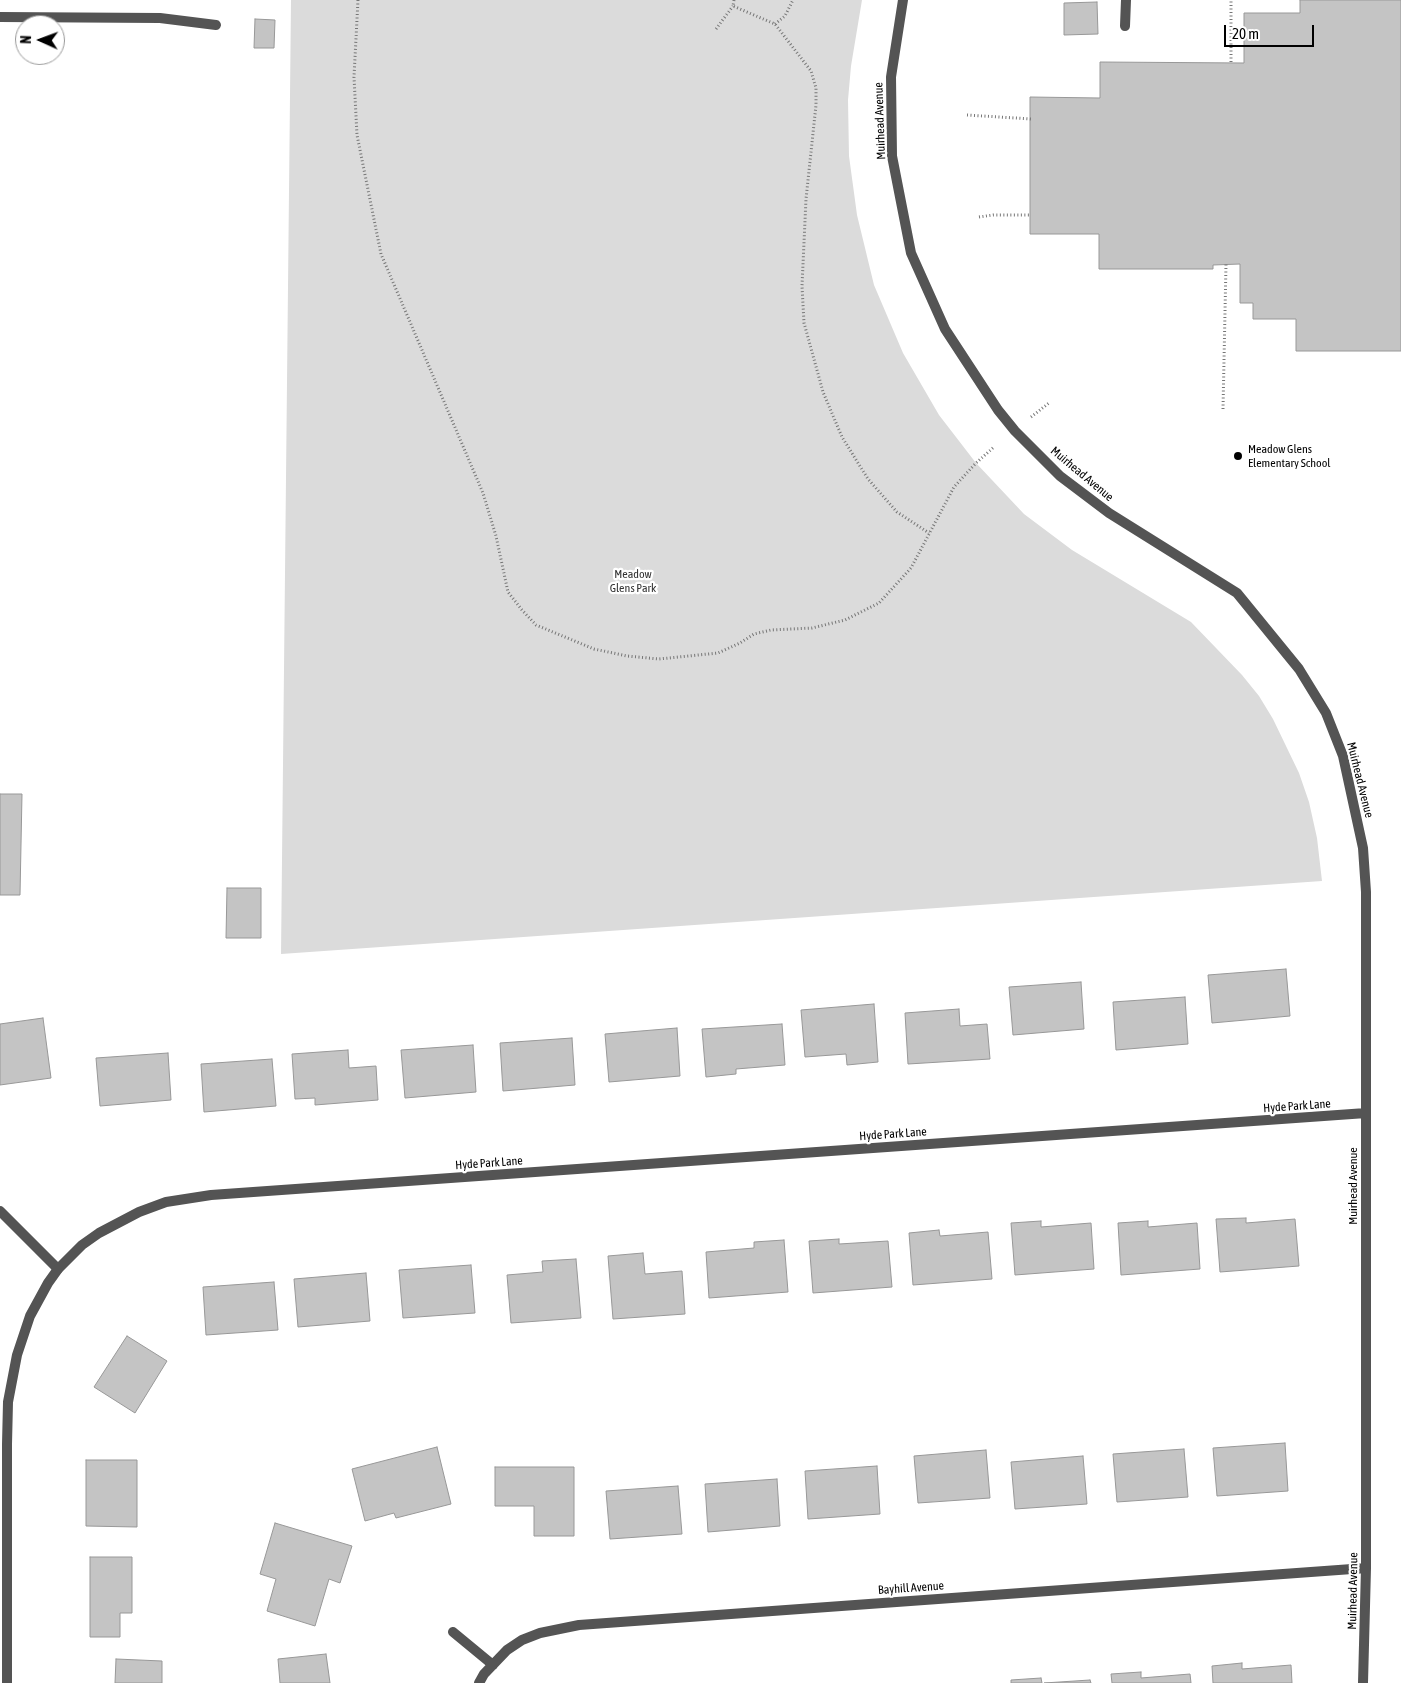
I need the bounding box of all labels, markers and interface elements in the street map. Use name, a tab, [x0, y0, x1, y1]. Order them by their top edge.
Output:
north arrow	[15, 15, 65, 65]
scale bar	[1226, 15, 1316, 47]
text: 20 m	[1232, 25, 1259, 42]
text: N	[18, 35, 34, 44]
street label: Muirhead Avenue	[871, 82, 889, 160]
place label: Meadow Glens Elementary School	[1248, 442, 1330, 470]
street label: Muirhead Avenue	[1048, 444, 1116, 504]
marker: Meadow Glens Elementary School	[1232, 450, 1244, 462]
park label: Meadow Glens Park	[610, 567, 656, 595]
street label: Muirhead Avenue	[1344, 741, 1376, 819]
street label: Hyde Park Lane	[1263, 1096, 1331, 1116]
street label: Hyde Park Lane	[859, 1124, 927, 1144]
street label: Muirhead Avenue	[1346, 1147, 1360, 1225]
street label: Hyde Park Lane	[455, 1153, 523, 1173]
street label: Muirhead Avenue	[1345, 1552, 1361, 1630]
street label: Bayhill Avenue	[878, 1579, 944, 1597]

